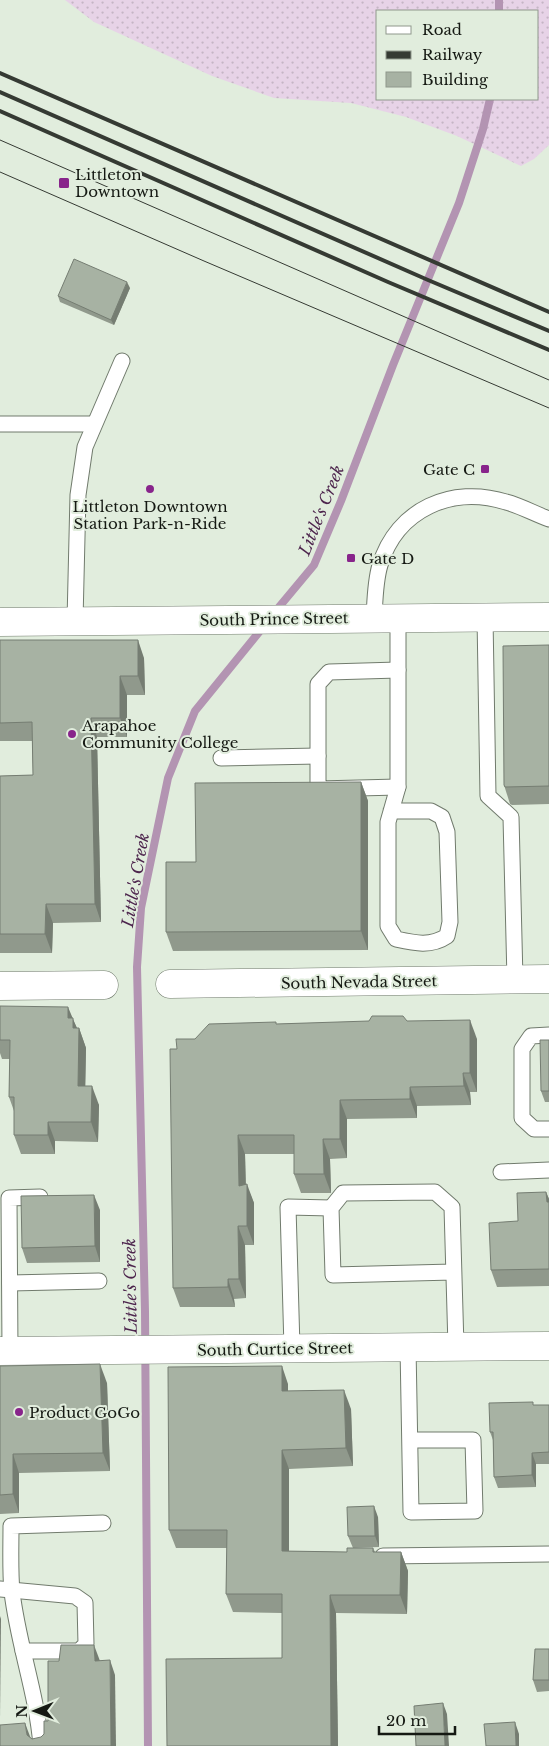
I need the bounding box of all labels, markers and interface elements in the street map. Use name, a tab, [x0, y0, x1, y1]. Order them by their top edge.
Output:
legend	[376, 10, 539, 100]
text: Road	[422, 20, 462, 39]
text: Railway	[422, 45, 483, 64]
text: Building	[422, 70, 489, 89]
place label: Littleton Downtown	[75, 165, 159, 201]
marker: Littleton Downtown	[57, 176, 71, 190]
place label: Gate C	[423, 460, 475, 479]
water label: Little's Creek	[293, 462, 348, 559]
marker: Gate C	[479, 463, 491, 475]
marker: Littleton Downtown Station Park-n-Ride	[144, 483, 156, 495]
place label: Littleton Downtown Station Park-n-Ride	[72, 497, 228, 533]
place label: Gate D	[361, 549, 414, 568]
marker: Gate D	[345, 552, 357, 564]
street label: South Prince Street	[199, 608, 349, 630]
place label: Arapahoe Community College	[81, 716, 238, 752]
marker: Arapahoe Community College	[66, 728, 78, 740]
water label: Little's Creek	[117, 831, 153, 930]
street label: South Nevada Street	[281, 971, 438, 993]
water label: Little's Creek	[119, 1238, 141, 1335]
street label: South Curtice Street	[197, 1338, 353, 1360]
place label: Product GoGo	[29, 1403, 140, 1422]
marker: Product GoGo	[13, 1406, 25, 1418]
north arrow	[10, 1686, 60, 1736]
text: N	[13, 1704, 31, 1718]
scale bar	[379, 1704, 455, 1736]
text: 20 m	[386, 1711, 426, 1730]

